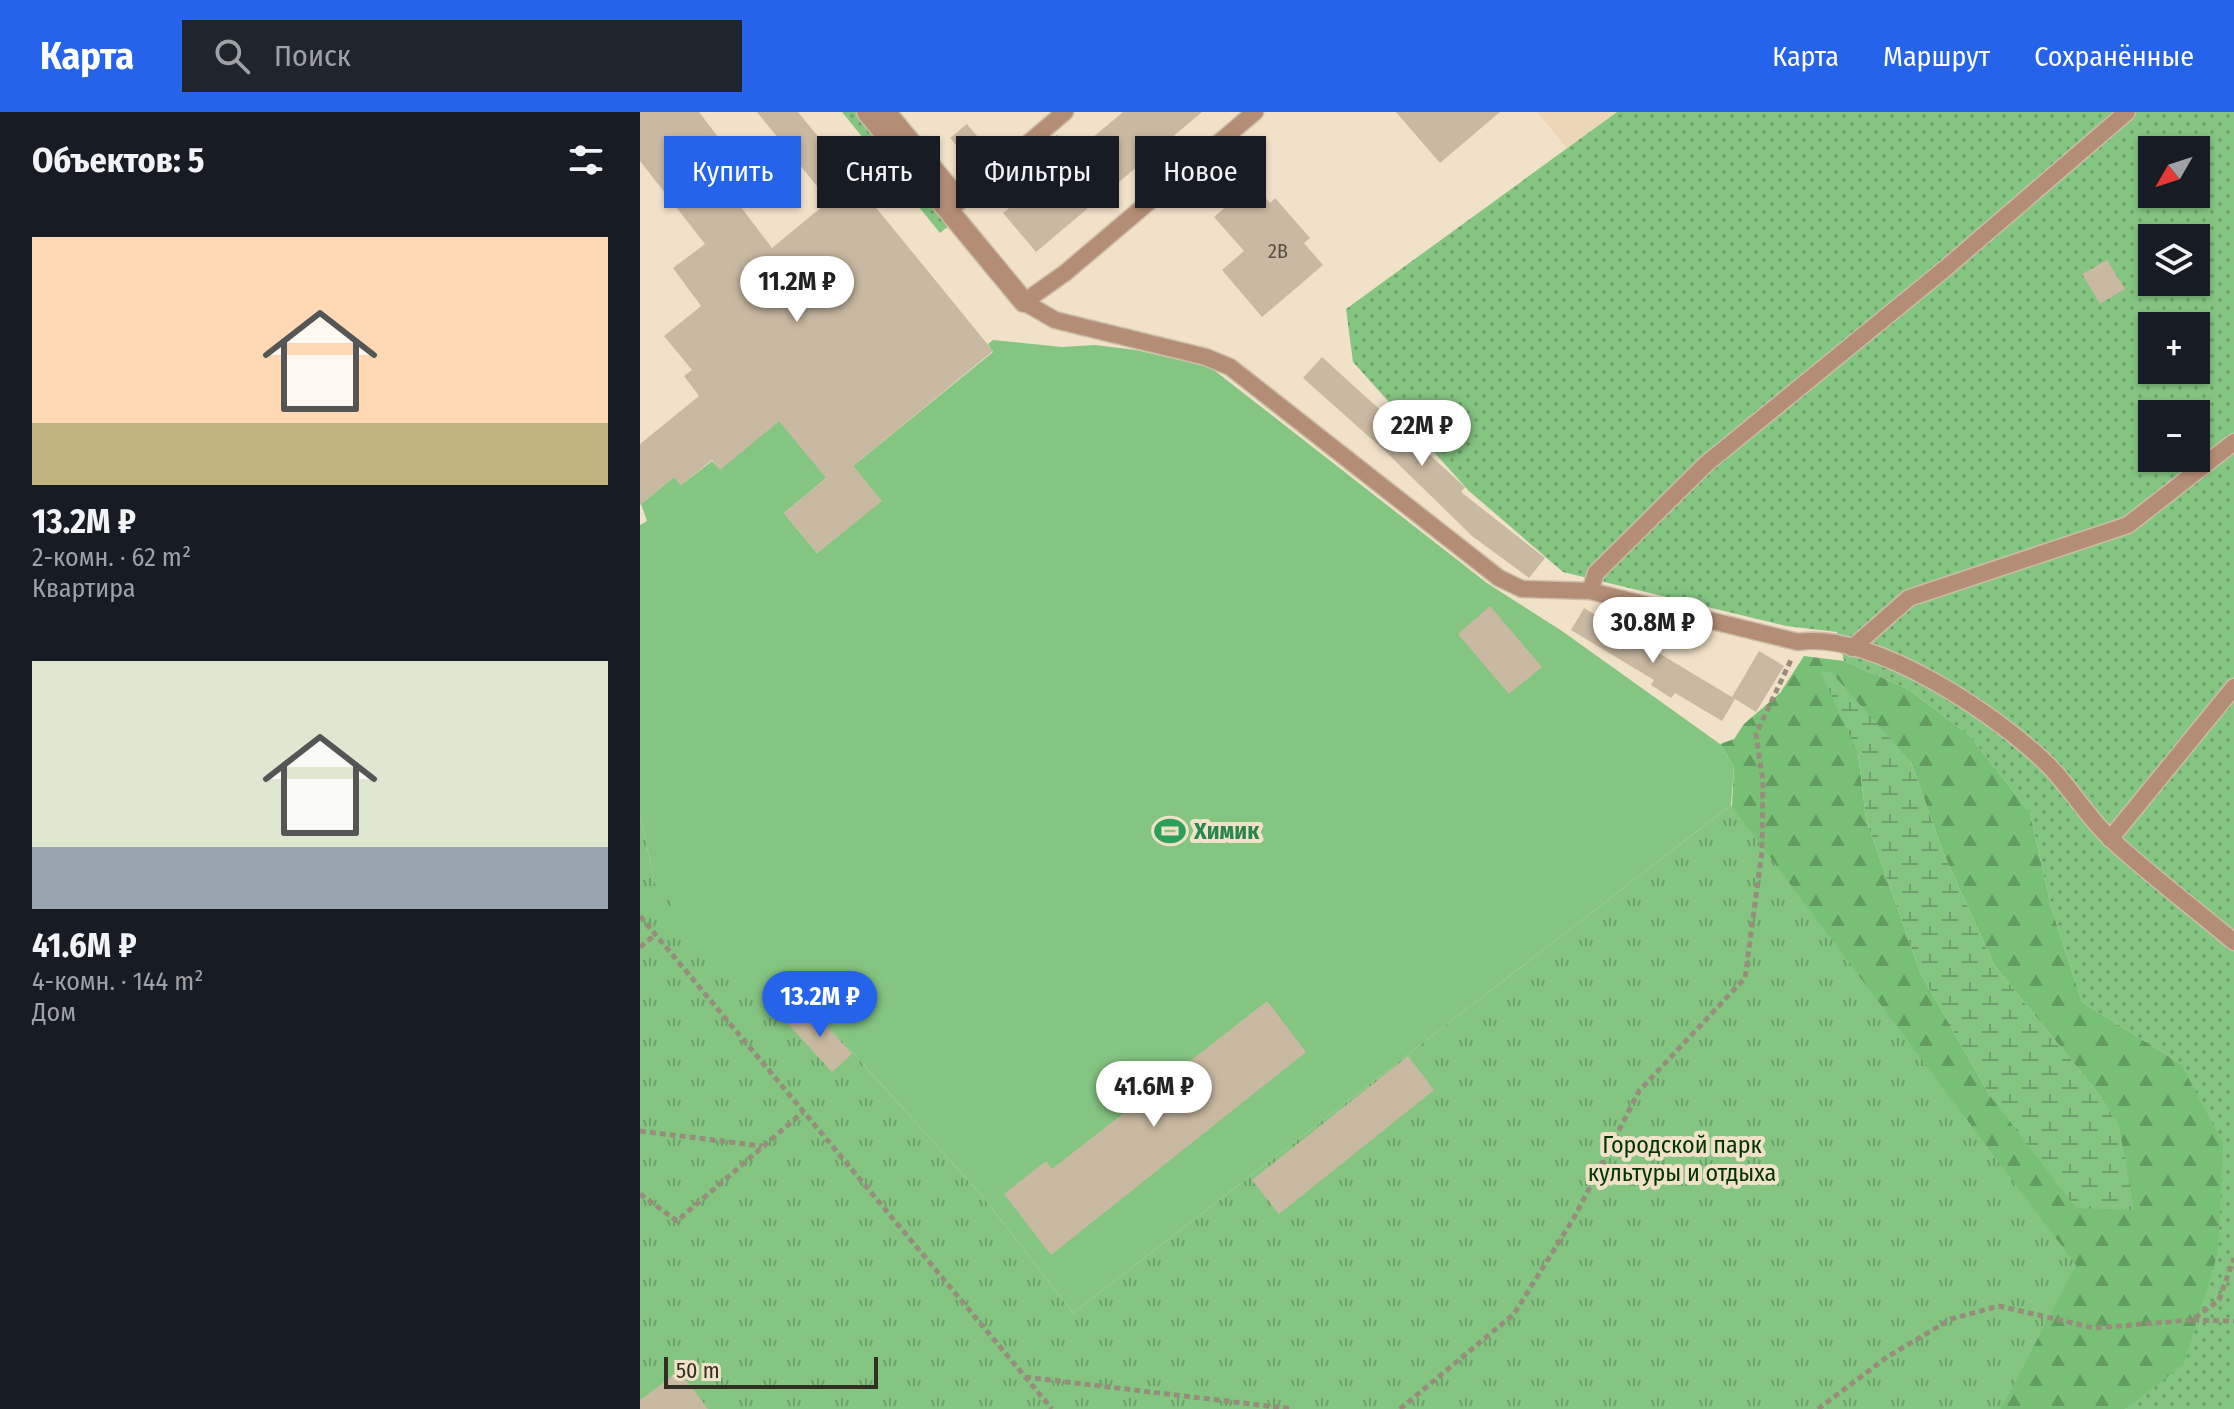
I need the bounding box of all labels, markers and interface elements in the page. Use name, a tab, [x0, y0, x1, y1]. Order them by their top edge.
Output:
search box	[182, 20, 742, 92]
text: Карта	[40, 33, 134, 79]
icon: search	[210, 34, 254, 78]
text: Поиск	[274, 38, 351, 74]
text: Карта	[1772, 40, 1839, 73]
text: Маршрут	[1883, 40, 1990, 73]
text: Сохранённые	[2034, 40, 2194, 73]
chip: Купить	[664, 136, 801, 208]
chip: Снять	[817, 136, 940, 208]
chip: Фильтры	[956, 136, 1119, 208]
chip: Новое	[1135, 136, 1266, 208]
north arrow	[2138, 136, 2210, 208]
map controls	[2138, 136, 2210, 472]
icon: filters	[564, 138, 608, 182]
text: Объектов: 5	[32, 140, 204, 181]
button: layers	[2138, 224, 2210, 296]
house number: 2В	[1268, 239, 1288, 263]
pin: 11.2M ₽	[723, 256, 871, 324]
text: 11.2M ₽	[758, 266, 836, 297]
icon: home	[248, 289, 392, 433]
button: +	[2138, 312, 2210, 384]
pin: 22M ₽	[1366, 400, 1478, 468]
button: −	[2138, 400, 2210, 472]
text: 22M ₽	[1391, 410, 1453, 441]
text: 13.2M ₽	[32, 501, 136, 542]
text: 2-комн. · 62 m²	[32, 542, 191, 573]
text: Квартира	[32, 573, 136, 604]
pin: 30.8M ₽	[1579, 597, 1727, 665]
text: 30.8M ₽	[1611, 607, 1695, 638]
icon: home	[248, 713, 392, 857]
sports icon: Химик	[1153, 814, 1187, 848]
place label: Химик	[1193, 817, 1260, 845]
text: 41.6M ₽	[32, 925, 137, 966]
text: 4-комн. · 144 m²	[32, 966, 203, 997]
pin: 13.2M ₽	[746, 971, 894, 1039]
text: 13.2M ₽	[780, 981, 860, 1012]
text: Дом	[32, 997, 76, 1028]
pin: 41.6M ₽	[1080, 1061, 1228, 1129]
text: 41.6M ₽	[1114, 1071, 1194, 1102]
park label: Городской парк культуры и отдыха	[1588, 1131, 1776, 1187]
scale bar	[664, 1353, 878, 1389]
text: 50 m	[676, 1357, 720, 1384]

